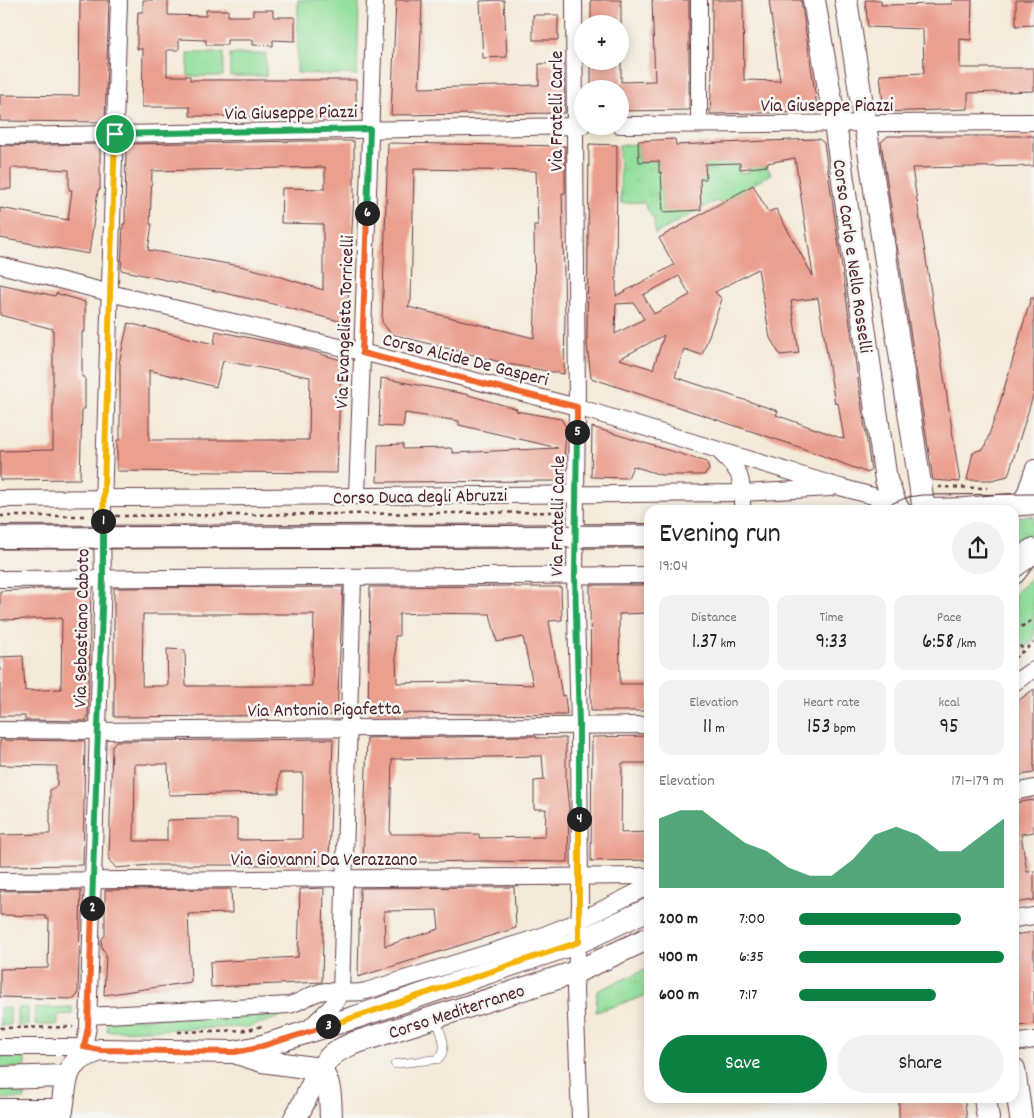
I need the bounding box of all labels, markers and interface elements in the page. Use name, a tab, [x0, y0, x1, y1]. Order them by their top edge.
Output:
map controls	[574, 15, 629, 135]
button: +	[574, 15, 629, 70]
street label: Via Fratelli Carle	[545, 51, 572, 171]
button: −	[574, 80, 629, 135]
street label: Via Giuseppe Piazzi	[761, 94, 894, 121]
street label: Via Giuseppe Piazzi	[224, 100, 358, 129]
pin	[94, 113, 136, 155]
icon: arrive	[101, 120, 129, 148]
street label: Corso Carlo e Nello Rosselli	[824, 158, 878, 356]
pin: 6	[354, 200, 380, 226]
text: 6	[364, 203, 371, 223]
street label: Via Evangelista Torricelli	[330, 234, 363, 409]
street label: Corso Alcide De Gasperi	[379, 328, 551, 395]
pin: 5	[564, 420, 590, 444]
text: 5	[574, 422, 581, 442]
street label: Via Fratelli Carle	[545, 455, 574, 577]
street label: Corso Duca degli Abruzzi	[333, 483, 508, 514]
pin: 1	[90, 508, 116, 534]
text: 1	[102, 511, 105, 531]
text: Evening run	[659, 516, 781, 556]
button: share	[952, 522, 1004, 574]
street label: Via Sebastiano Caboto	[69, 548, 98, 708]
text: 19:04	[659, 555, 688, 578]
text: Distance	[691, 608, 737, 628]
text: Time	[820, 608, 843, 628]
text: Pace	[937, 608, 962, 628]
text: 1.37	[692, 628, 717, 658]
text: 9:33	[816, 628, 847, 658]
text: 6:58	[922, 628, 954, 658]
text: km	[717, 634, 736, 654]
text: /km	[954, 634, 976, 654]
text: Elevation	[689, 693, 738, 713]
text: Heart rate	[803, 693, 860, 713]
text: kcal	[939, 693, 960, 713]
street label: Via Antonio Pigafetta	[247, 697, 402, 726]
text: 11	[703, 713, 712, 743]
text: 153	[807, 713, 831, 743]
text: 95	[939, 713, 959, 743]
text: m	[712, 719, 725, 739]
text: bpm	[831, 719, 856, 739]
text: Elevation	[659, 770, 715, 793]
text: 171–179 m	[951, 770, 1004, 793]
pin: 4	[566, 806, 592, 832]
text: 4	[577, 809, 582, 829]
street label: Via Giovanni Da Verazzano	[231, 848, 417, 875]
pin: 2	[80, 896, 104, 920]
text: 2	[89, 898, 96, 918]
text: 200 m	[659, 908, 698, 931]
text: 7:00	[739, 908, 765, 931]
text: 400 m	[659, 946, 698, 969]
text: 6:35	[739, 946, 764, 969]
street label: Corso Mediterraneo	[386, 979, 529, 1048]
text: 600 m	[659, 984, 699, 1007]
text: 7:17	[739, 984, 757, 1007]
pin: 3	[316, 1014, 340, 1038]
text: 3	[325, 1016, 332, 1036]
button: Save	[659, 1035, 827, 1093]
button: Share	[837, 1035, 1004, 1093]

